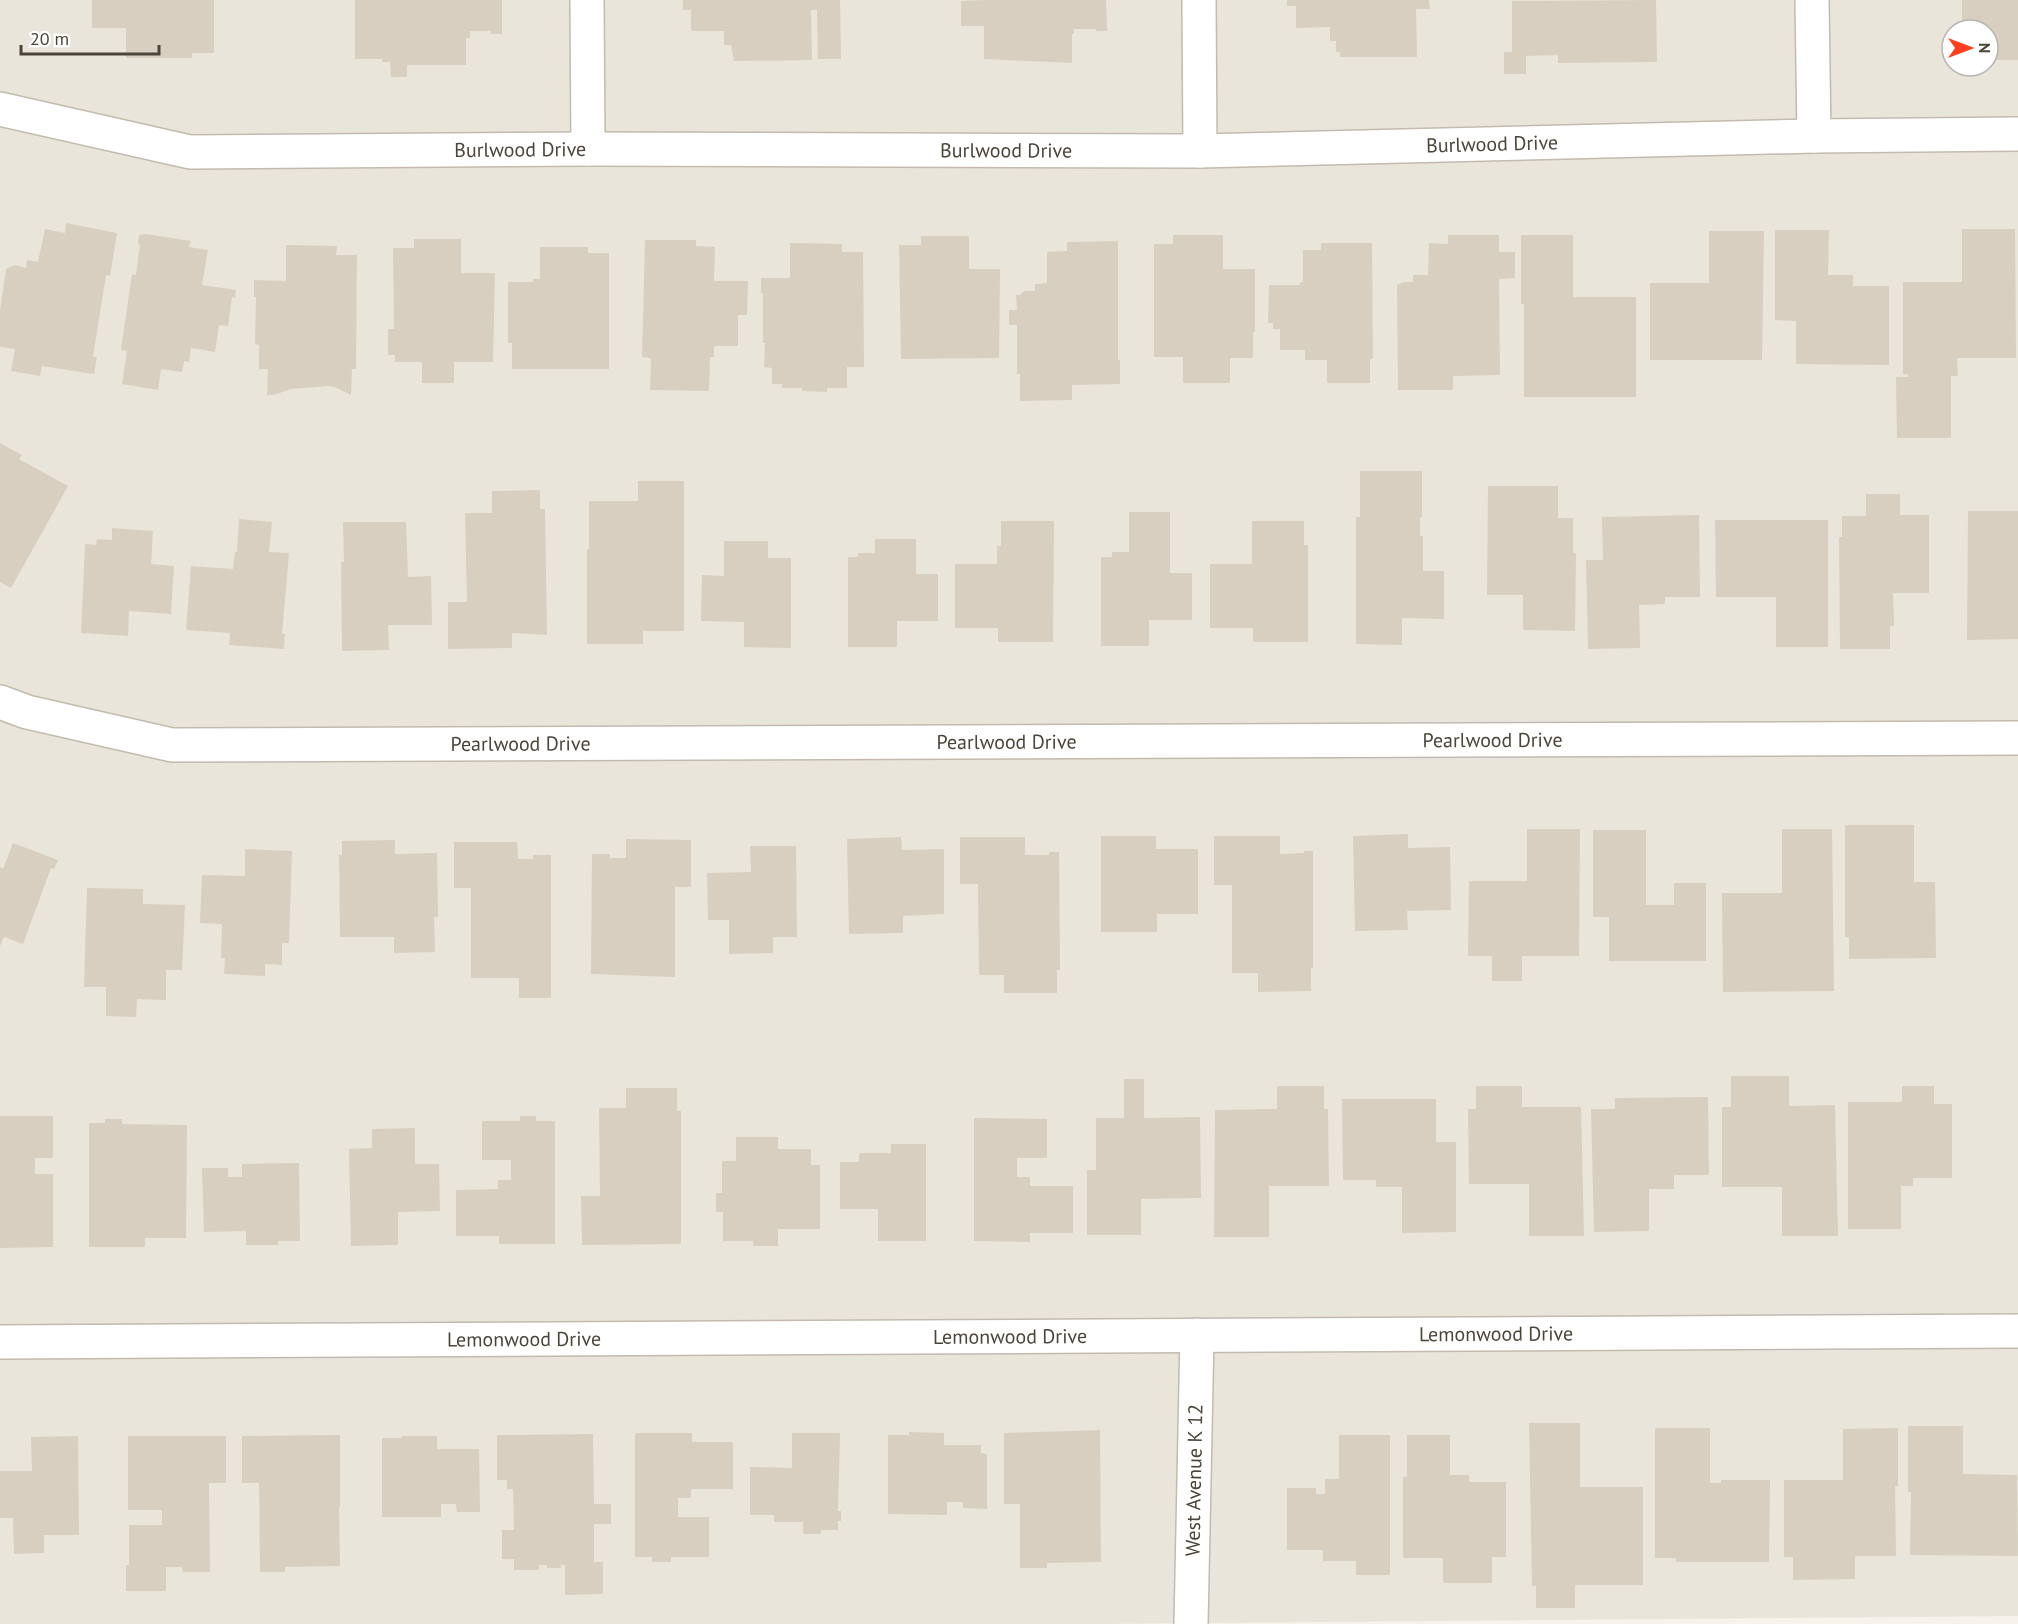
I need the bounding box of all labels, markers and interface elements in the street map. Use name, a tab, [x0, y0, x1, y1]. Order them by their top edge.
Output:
scale bar	[21, 18, 159, 56]
north arrow	[1940, 18, 2000, 78]
text: 20 m	[30, 27, 69, 50]
text: N	[1975, 43, 1995, 53]
street label: Burlwood Drive	[1426, 129, 1558, 158]
street label: Burlwood Drive	[454, 136, 586, 163]
street label: Burlwood Drive	[940, 137, 1072, 164]
street label: Pearlwood Drive	[1422, 727, 1563, 753]
street label: Pearlwood Drive	[936, 729, 1077, 755]
street label: Pearlwood Drive	[450, 730, 591, 757]
street label: Lemonwood Drive	[1419, 1320, 1573, 1347]
street label: Lemonwood Drive	[933, 1323, 1087, 1350]
street label: Lemonwood Drive	[447, 1326, 601, 1353]
street label: West Avenue K 12	[1179, 1404, 1209, 1556]

